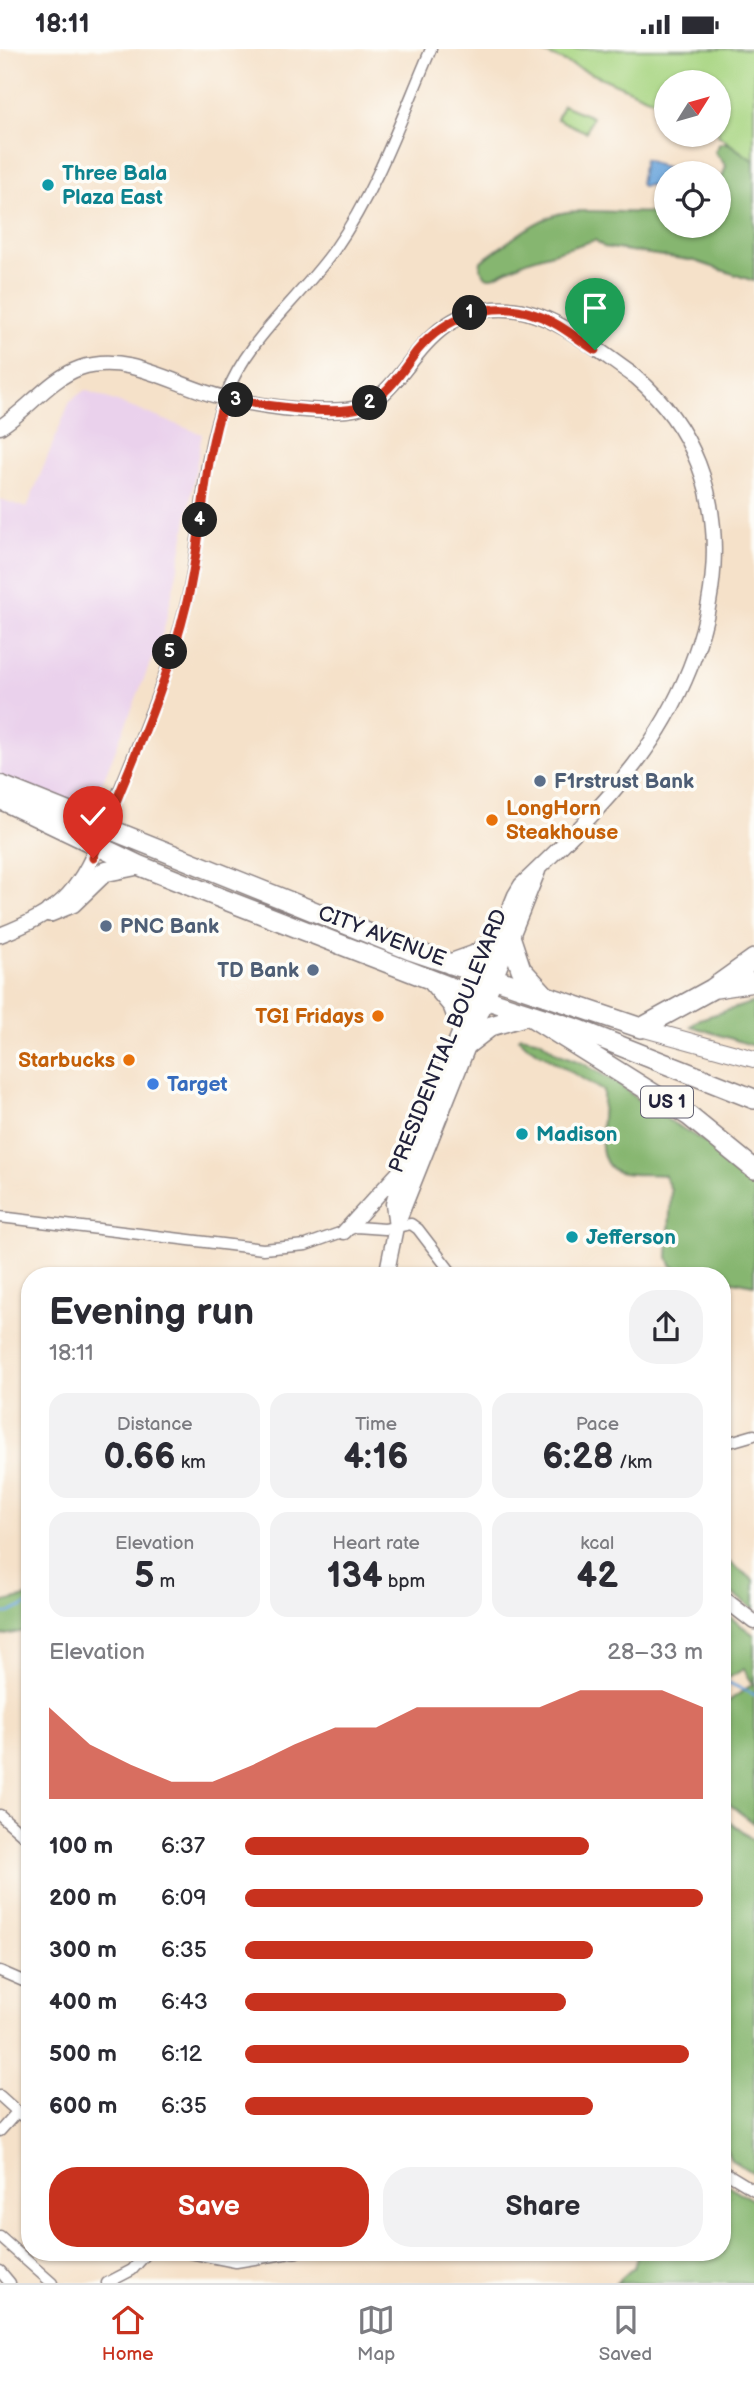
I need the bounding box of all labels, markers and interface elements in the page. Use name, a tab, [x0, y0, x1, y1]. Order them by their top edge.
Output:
text: 18:11	[35, 9, 90, 40]
north arrow	[654, 70, 732, 147]
map controls	[654, 70, 731, 238]
place label: Three Bala Plaza East	[62, 161, 167, 210]
button: locate	[654, 161, 731, 238]
marker: Three Bala Plaza East	[40, 177, 56, 193]
pin	[565, 278, 625, 350]
icon: arrive	[576, 289, 614, 327]
pin: 1	[452, 295, 488, 331]
text: 1	[466, 301, 474, 324]
pin: 3	[218, 383, 254, 417]
pin: 2	[352, 385, 388, 421]
text: 3	[230, 388, 241, 411]
text: 2	[364, 391, 375, 414]
pin: 4	[182, 503, 218, 538]
text: 4	[194, 508, 205, 531]
pin: 5	[152, 635, 188, 669]
text: 5	[164, 640, 175, 663]
place label: F1rstrust Bank	[554, 769, 694, 794]
marker: F1rstrust Bank	[532, 773, 548, 789]
pin	[63, 786, 123, 858]
place label: LongHorn Steakhouse	[506, 796, 618, 845]
icon: check	[74, 797, 112, 835]
marker: LongHorn Steakhouse	[484, 812, 500, 828]
street label: CITY AVENUE	[315, 900, 449, 972]
street label: PRESIDENTIAL BOULEVARD	[384, 906, 512, 1176]
place label: PNC Bank	[120, 914, 219, 939]
marker: PNC Bank	[98, 918, 114, 934]
place label: TD Bank	[217, 958, 299, 983]
marker: TD Bank	[305, 962, 321, 978]
place label: TGI Fridays	[255, 1004, 364, 1029]
marker: TGI Fridays	[370, 1008, 386, 1024]
place label: Starbucks	[18, 1048, 115, 1073]
marker: Starbucks	[121, 1052, 137, 1068]
place label: Target	[167, 1072, 228, 1097]
marker: Target	[145, 1076, 161, 1092]
road number: US 1	[641, 1086, 693, 1117]
place label: Madison	[536, 1122, 618, 1147]
marker: Madison	[514, 1126, 530, 1142]
place label: Jefferson	[586, 1225, 676, 1250]
marker: Jefferson	[564, 1229, 580, 1245]
text: Evening run	[49, 1290, 254, 1335]
button: share	[629, 1290, 703, 1364]
text: 18:11	[49, 1339, 94, 1367]
text: Distance	[117, 1413, 193, 1436]
text: Time	[355, 1413, 397, 1436]
text: Pace	[576, 1413, 619, 1436]
text: 0.66	[104, 1436, 176, 1479]
text: 4:16	[344, 1436, 408, 1479]
text: 6:28	[542, 1436, 614, 1479]
text: km	[176, 1451, 206, 1474]
text: /km	[614, 1451, 653, 1474]
text: Elevation	[115, 1532, 194, 1555]
text: Heart rate	[332, 1532, 420, 1555]
text: kcal	[580, 1532, 614, 1555]
text: 5	[134, 1555, 154, 1598]
text: 134	[327, 1555, 383, 1598]
text: 42	[577, 1555, 618, 1598]
text: m	[154, 1570, 175, 1593]
text: bpm	[383, 1570, 425, 1593]
text: Elevation	[49, 1638, 145, 1666]
text: 28–33 m	[607, 1638, 703, 1666]
text: 100 m	[49, 1832, 113, 1860]
text: 6:37	[161, 1832, 205, 1860]
text: 200 m	[49, 1884, 117, 1912]
text: 6:09	[161, 1884, 207, 1912]
text: 300 m	[49, 1936, 117, 1964]
text: 6:35	[161, 1936, 207, 1964]
text: 400 m	[49, 1988, 117, 2016]
text: 6:43	[161, 1988, 208, 2016]
text: 500 m	[49, 2040, 117, 2068]
text: 6:12	[161, 2040, 202, 2068]
text: 600 m	[49, 2092, 117, 2120]
text: 6:35	[161, 2092, 207, 2120]
button: Save	[49, 2167, 369, 2247]
button: Share	[383, 2167, 703, 2247]
tab: Home	[102, 2301, 153, 2366]
tab: Map	[357, 2301, 395, 2366]
tab: Saved	[599, 2301, 652, 2366]

